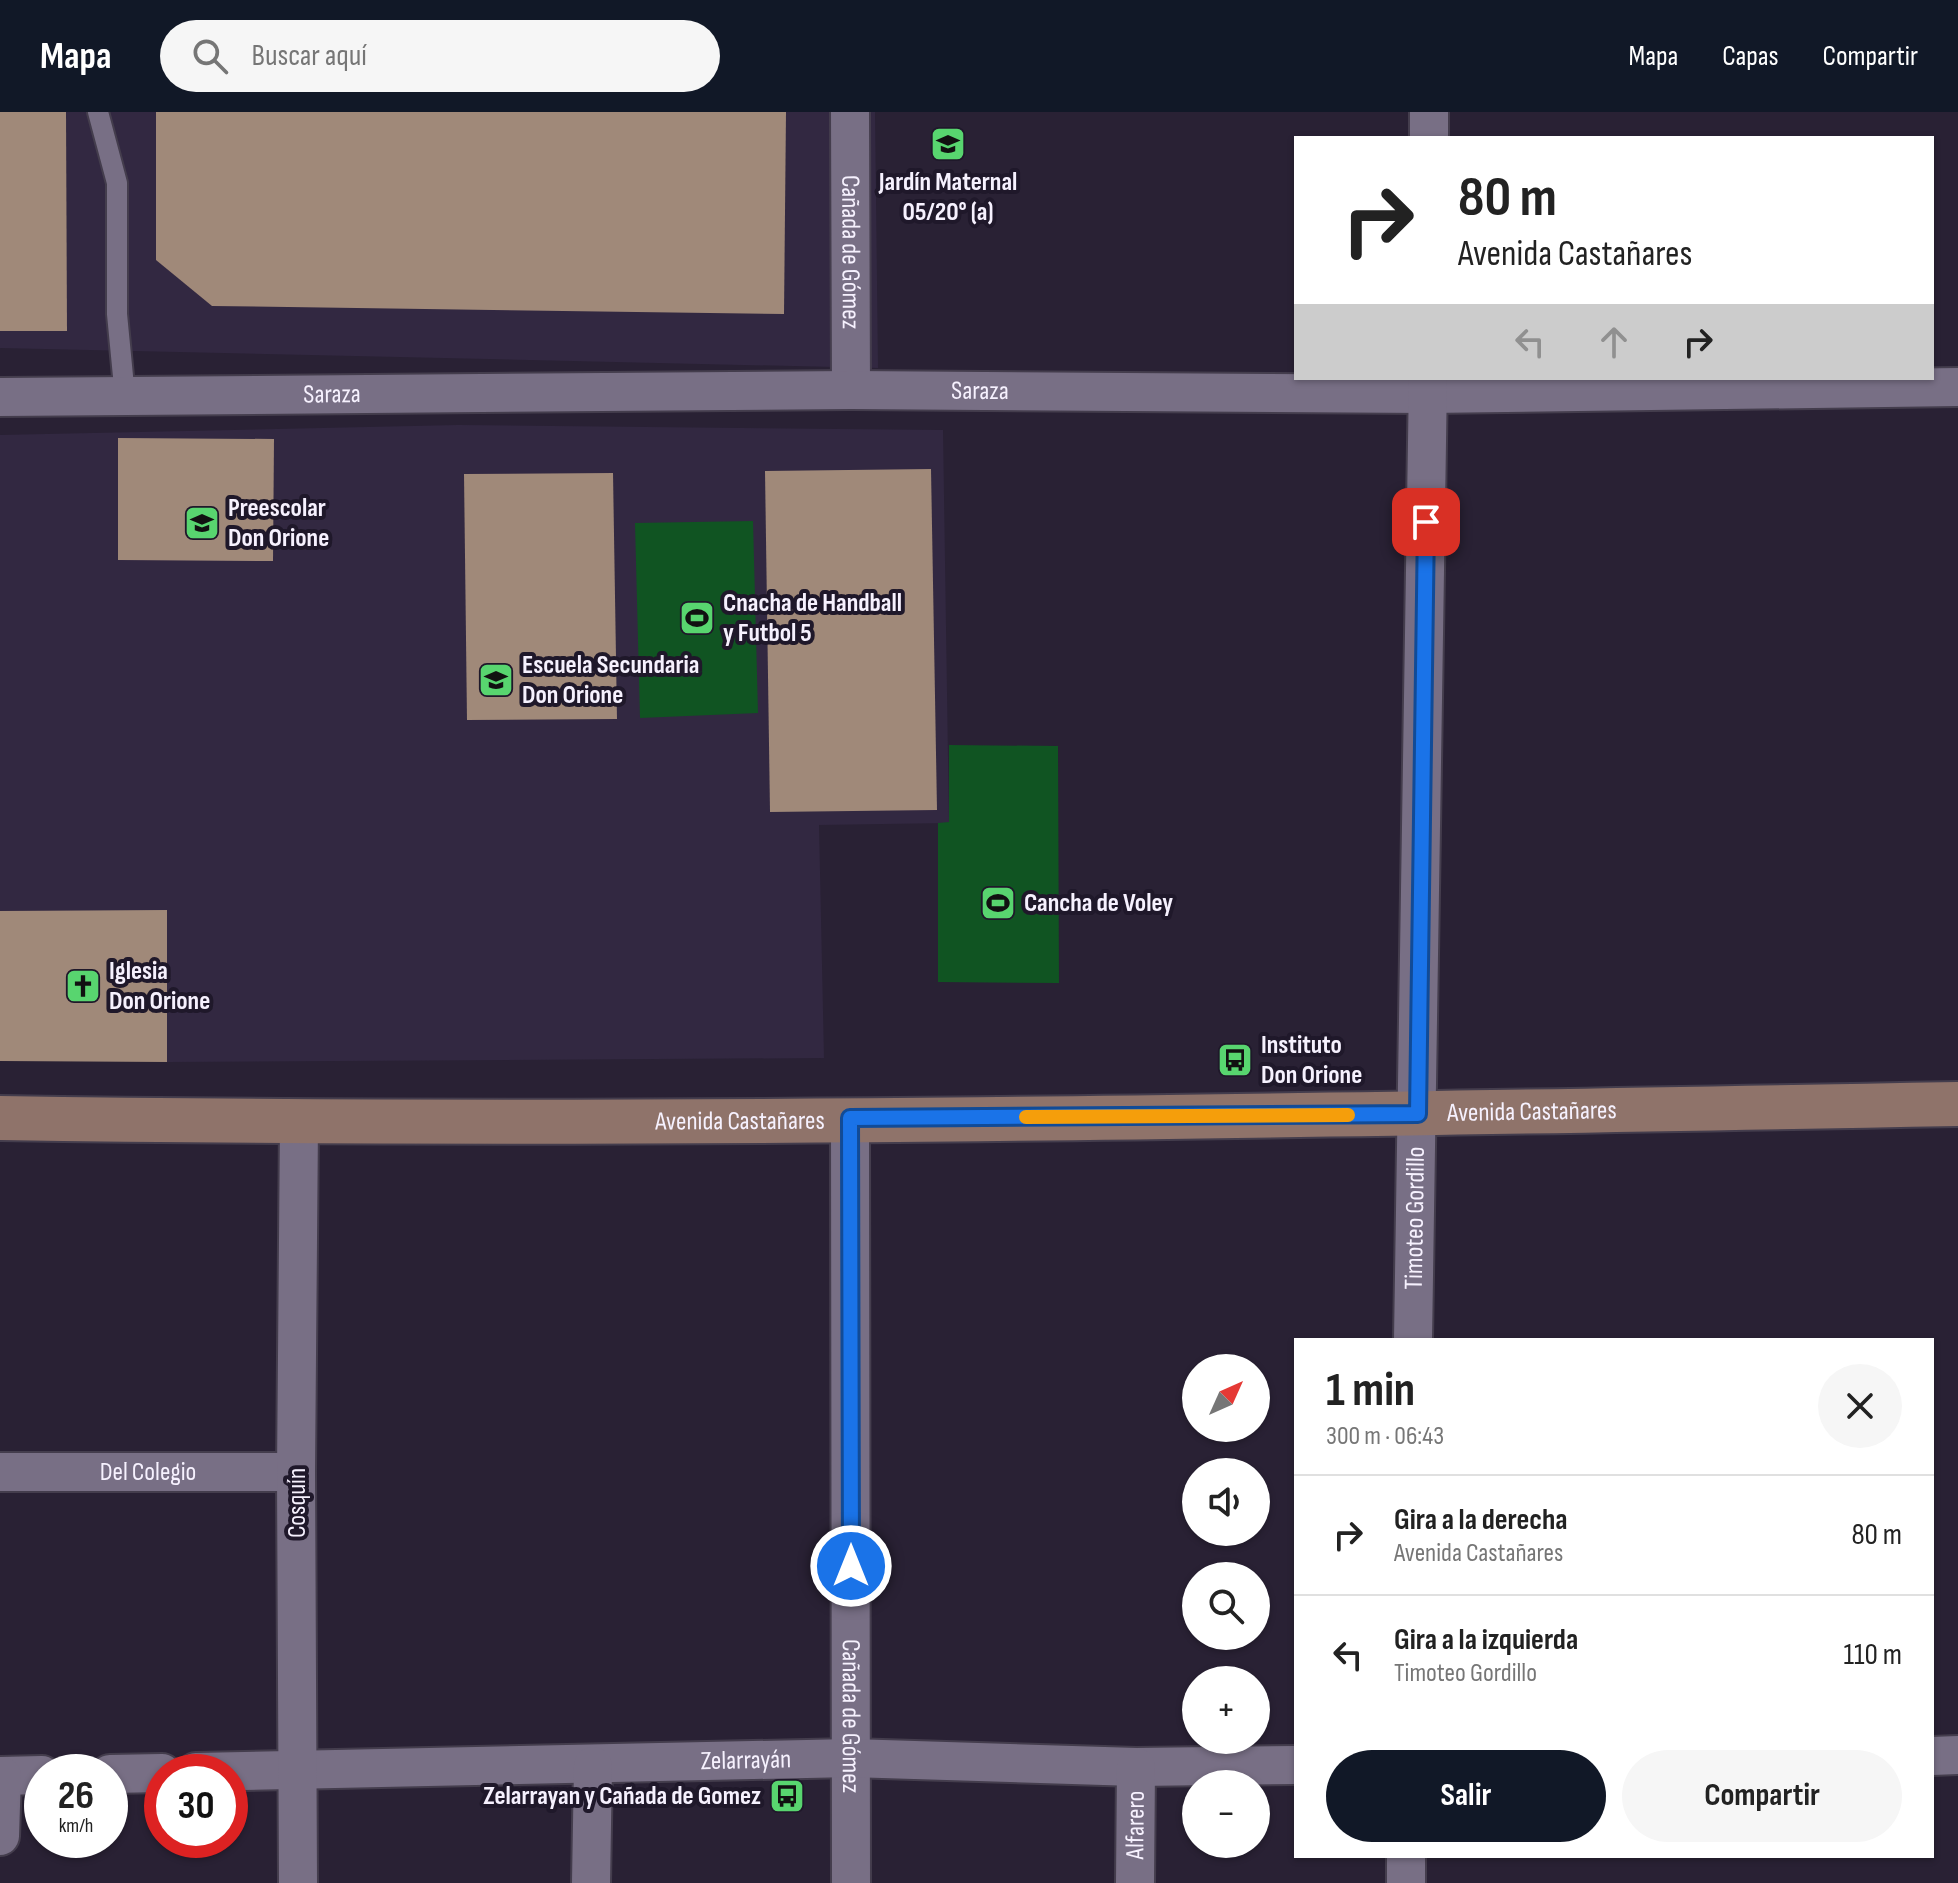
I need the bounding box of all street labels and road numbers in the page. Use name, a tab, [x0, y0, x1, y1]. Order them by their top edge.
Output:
street label: Cañada de Gómez	[835, 175, 866, 329]
street label: Saraza	[951, 375, 1009, 407]
street label: Saraza	[303, 379, 361, 410]
street label: Avenida Castañares	[1446, 1095, 1617, 1129]
street label: Avenida Castañares	[654, 1105, 825, 1137]
street label: Timoteo Gordillo	[1398, 1146, 1432, 1290]
street label: Del Colegio	[100, 1457, 196, 1488]
street label: Cosquín	[282, 1468, 313, 1538]
street label: Cañada de Gómez	[835, 1639, 866, 1793]
street label: Zelarrayán	[700, 1744, 792, 1777]
street label: Alfarero	[1120, 1790, 1151, 1861]

